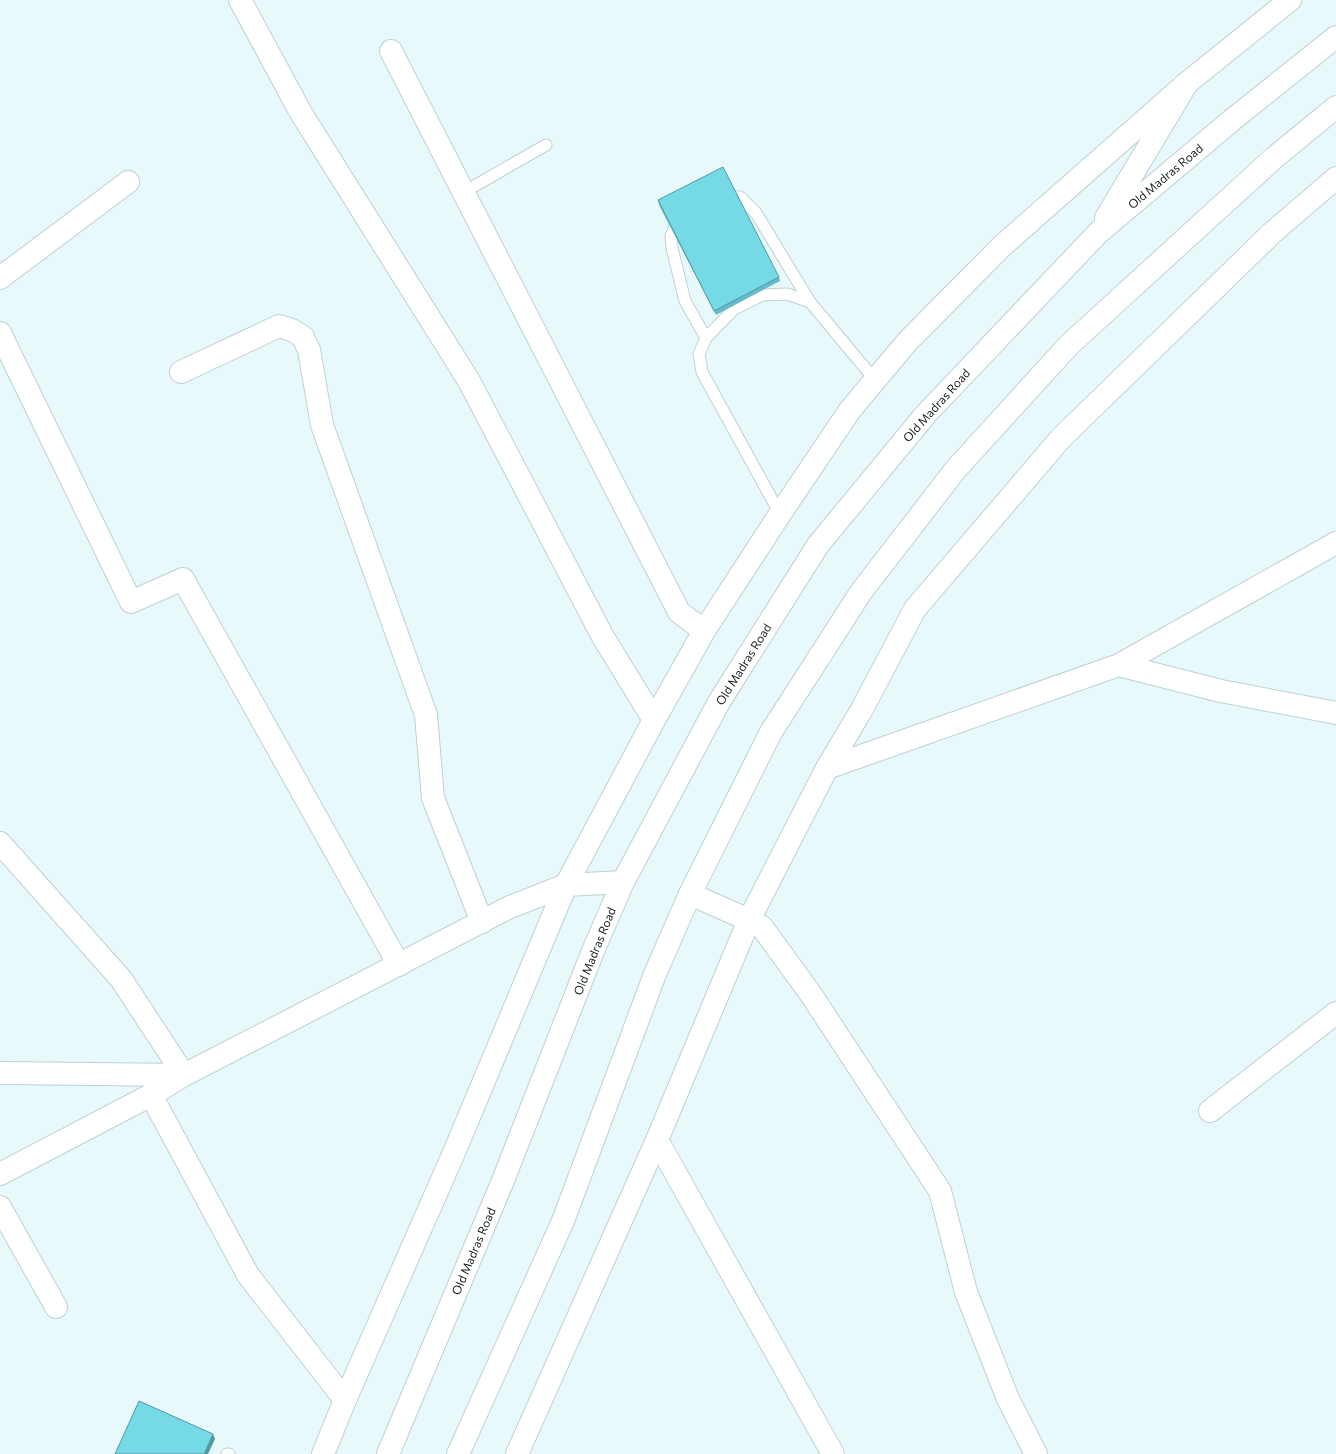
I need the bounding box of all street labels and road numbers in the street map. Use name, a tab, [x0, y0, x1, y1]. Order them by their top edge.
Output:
street label: Old Madras Road	[1125, 141, 1205, 211]
street label: Old Madras Road	[900, 366, 972, 444]
street label: Old Madras Road	[712, 621, 774, 707]
street label: Old Madras Road	[570, 905, 618, 997]
street label: Old Madras Road	[448, 1205, 498, 1297]

